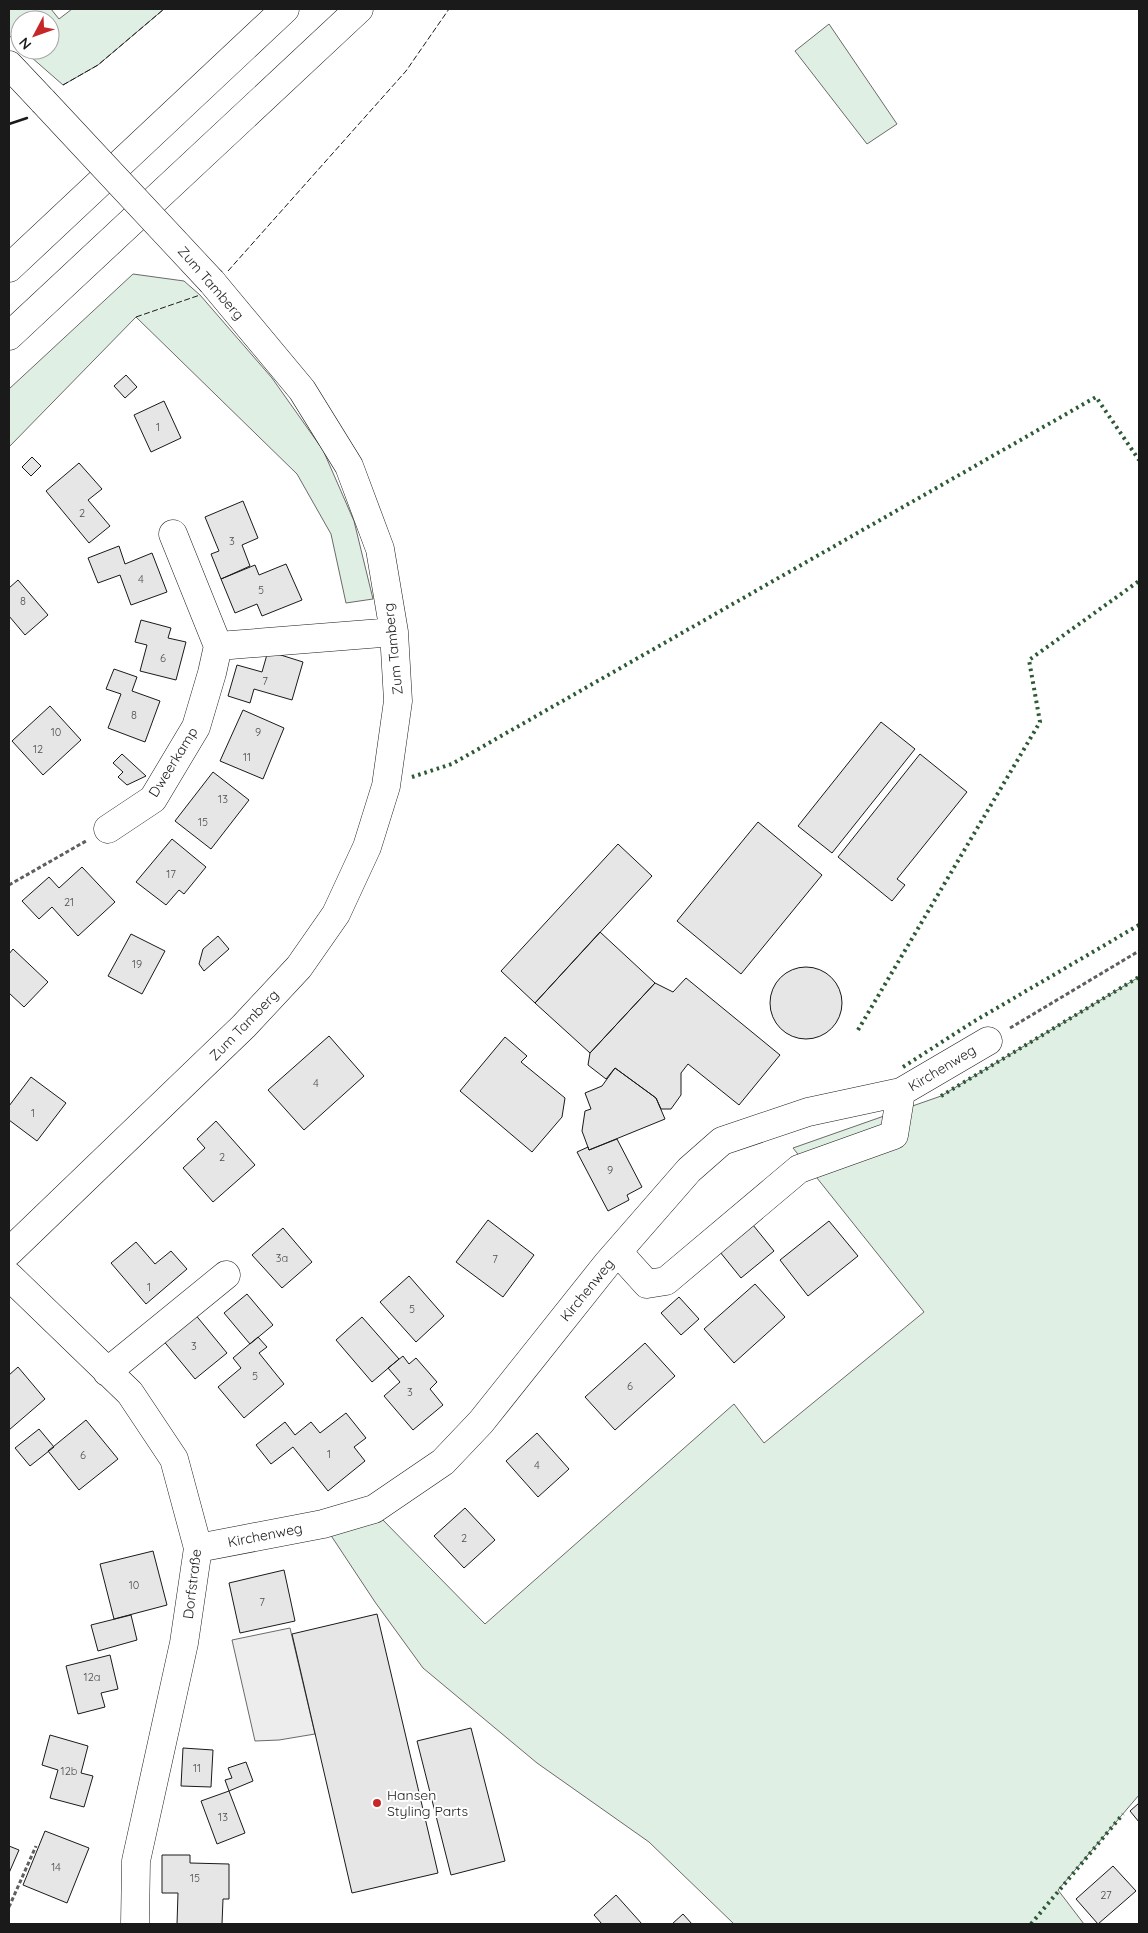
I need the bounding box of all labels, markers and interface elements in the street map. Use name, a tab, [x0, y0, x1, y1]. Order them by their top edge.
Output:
north arrow	[10, 10, 60, 60]
text: N	[15, 34, 35, 53]
street label: Zum Tamberg	[174, 242, 248, 324]
house number: 1	[156, 420, 160, 434]
house number: 2	[79, 506, 85, 520]
house number: 3	[229, 534, 235, 548]
house number: 4	[138, 572, 144, 586]
house number: 5	[258, 583, 264, 597]
house number: 8	[20, 594, 26, 608]
street label: Zum Tamberg	[379, 602, 407, 696]
house number: 6	[160, 651, 166, 665]
house number: 7	[262, 674, 268, 688]
house number: 8	[131, 708, 137, 722]
street label: Dweerkamp	[144, 724, 202, 800]
house number: 10	[51, 725, 61, 739]
house number: 9	[255, 725, 261, 739]
house number: 12	[33, 742, 43, 756]
house number: 11	[243, 750, 251, 764]
house number: 13	[218, 792, 228, 806]
house number: 15	[198, 815, 208, 829]
house number: 17	[166, 867, 176, 881]
house number: 21	[64, 895, 74, 909]
house number: 19	[132, 957, 142, 971]
street label: Zum Tamberg	[206, 986, 282, 1064]
street label: Kirchenweg	[905, 1041, 979, 1095]
house number: 4	[313, 1076, 319, 1090]
house number: 1	[31, 1106, 35, 1120]
house number: 2	[219, 1150, 225, 1164]
house number: 9	[607, 1163, 613, 1177]
house number: 3a	[276, 1251, 288, 1265]
house number: 7	[492, 1252, 498, 1266]
street label: Kirchenweg	[556, 1255, 618, 1325]
house number: 1	[147, 1280, 151, 1294]
house number: 5	[409, 1302, 415, 1316]
house number: 3	[191, 1339, 197, 1353]
house number: 5	[252, 1369, 258, 1383]
house number: 6	[627, 1379, 633, 1393]
house number: 3	[407, 1385, 413, 1399]
house number: 1	[327, 1447, 331, 1461]
house number: 6	[80, 1448, 86, 1462]
house number: 4	[534, 1458, 540, 1472]
street label: Kirchenweg	[226, 1519, 304, 1551]
house number: 2	[461, 1531, 467, 1545]
street label: Dorfstraße	[179, 1548, 205, 1620]
house number: 10	[129, 1578, 139, 1592]
house number: 7	[259, 1595, 265, 1609]
house number: 12a	[84, 1670, 100, 1684]
house number: 11	[193, 1761, 201, 1775]
house number: 12b	[61, 1764, 78, 1778]
place label: Hansen Styling Parts	[387, 1786, 468, 1820]
marker: Hansen Styling Parts	[371, 1797, 383, 1809]
house number: 13	[218, 1810, 228, 1824]
house number: 14	[51, 1860, 61, 1874]
house number: 15	[190, 1871, 200, 1885]
house number: 27	[1100, 1888, 1112, 1902]

